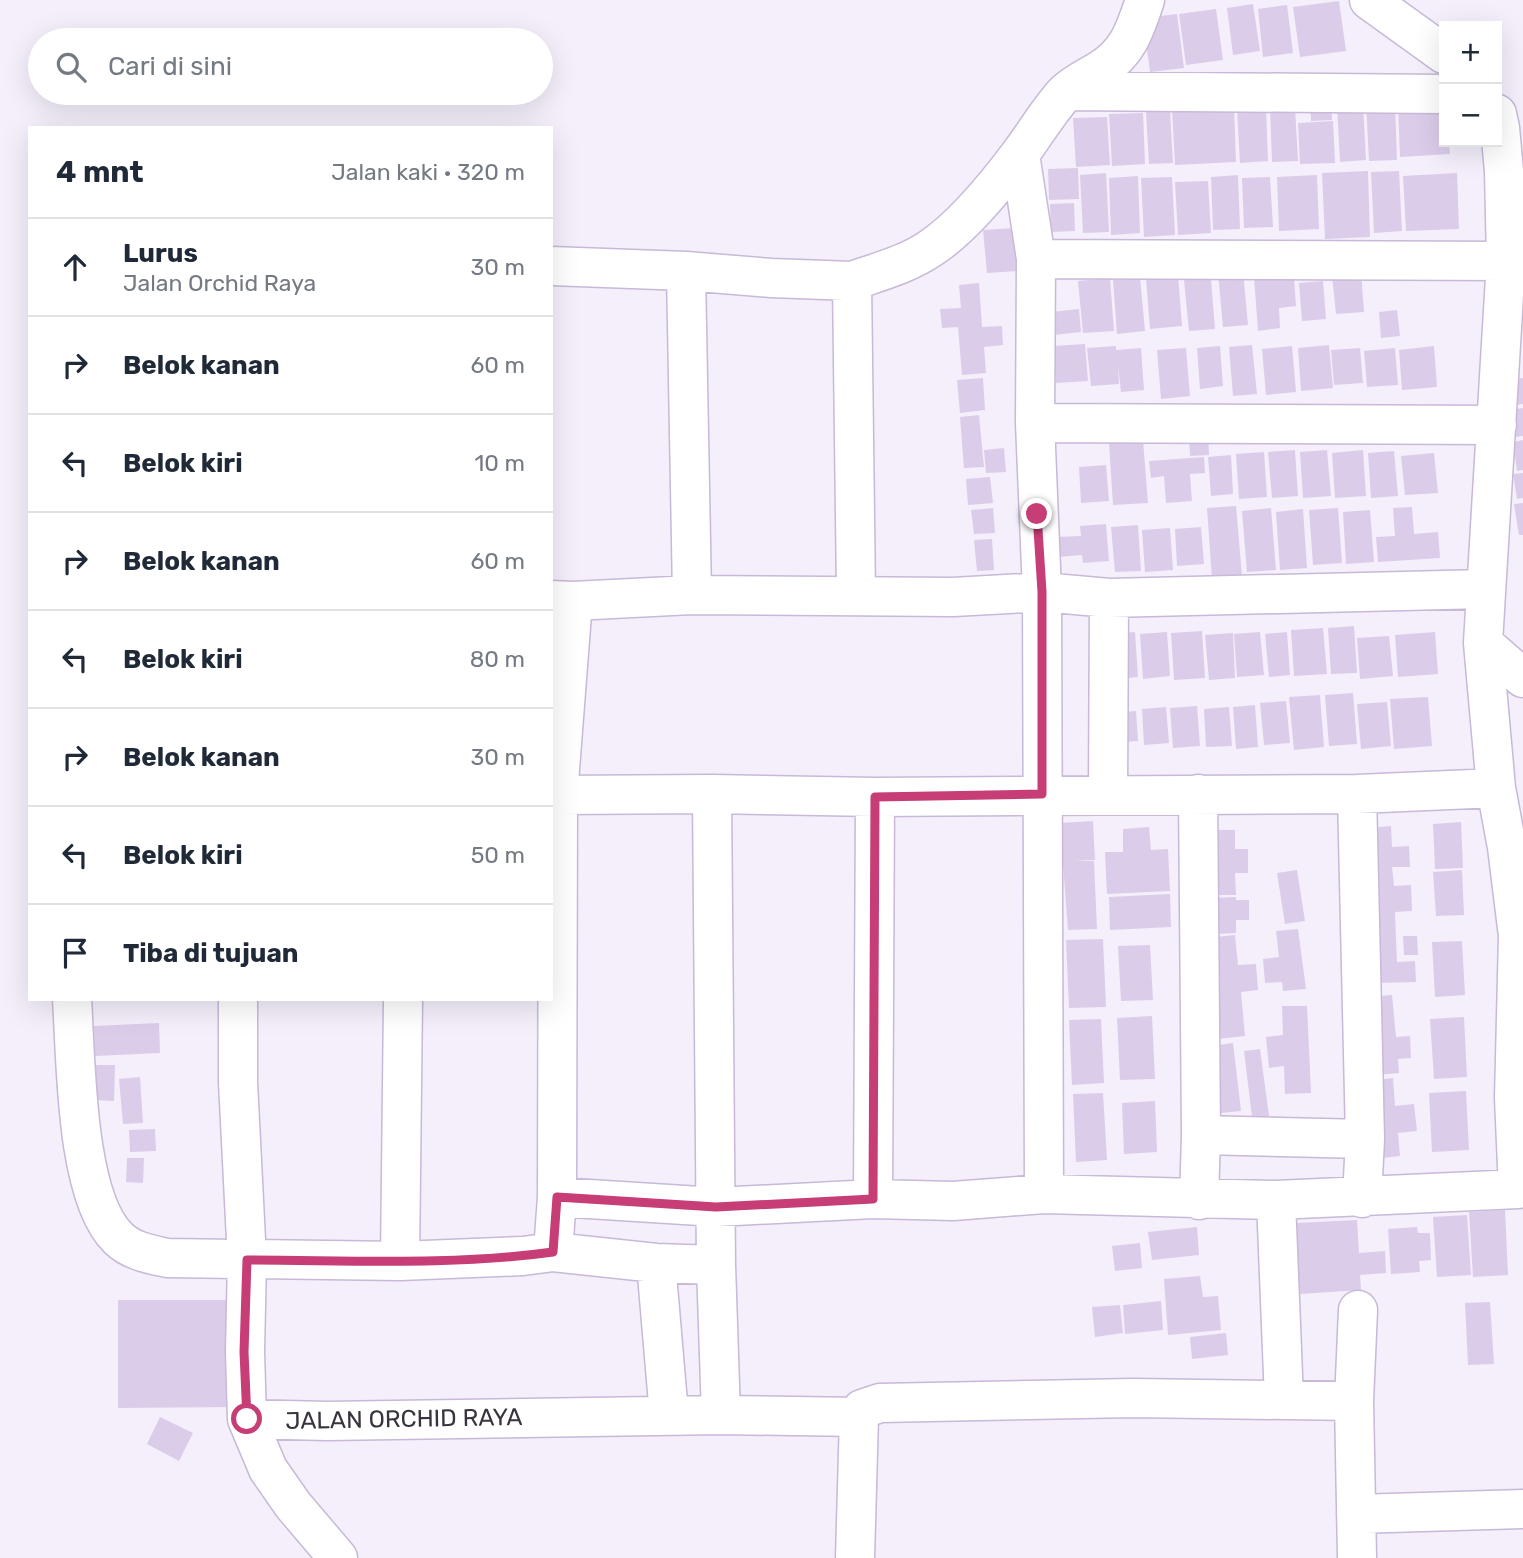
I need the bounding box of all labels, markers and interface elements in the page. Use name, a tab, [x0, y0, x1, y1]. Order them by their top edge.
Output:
map controls	[1439, 21, 1502, 147]
button: +	[1439, 21, 1502, 84]
search box	[28, 28, 553, 105]
icon: search	[52, 48, 90, 86]
text: Cari di sini	[108, 51, 232, 82]
button: −	[1439, 84, 1502, 147]
text: 4 mnt	[56, 154, 144, 190]
text: Jalan kaki · 320 m	[331, 158, 525, 186]
text: Lurus	[123, 238, 198, 269]
icon: ahead	[56, 248, 94, 286]
text: 30 m	[470, 253, 525, 281]
text: Jalan Orchid Raya	[123, 269, 316, 297]
icon: right	[56, 346, 94, 384]
text: Belok kanan	[123, 350, 280, 381]
text: 60 m	[470, 351, 525, 379]
icon: left	[56, 444, 94, 482]
text: Belok kiri	[123, 448, 243, 479]
text: 10 m	[474, 449, 525, 477]
route end	[1021, 498, 1052, 529]
icon: right	[56, 542, 94, 580]
text: Belok kanan	[123, 546, 280, 577]
text: 60 m	[470, 547, 525, 575]
icon: left	[56, 640, 94, 678]
text: Belok kiri	[123, 644, 243, 675]
text: 80 m	[470, 645, 525, 673]
icon: right	[56, 738, 94, 776]
text: Belok kanan	[123, 742, 280, 773]
text: 30 m	[470, 743, 525, 771]
icon: left	[56, 836, 94, 874]
text: Belok kiri	[123, 840, 243, 871]
text: 50 m	[471, 841, 525, 869]
icon: arrive	[56, 934, 94, 972]
text: Tiba di tujuan	[123, 938, 298, 969]
route start	[231, 1403, 262, 1434]
street label: JALAN ORCHID RAYA	[285, 1403, 523, 1435]

